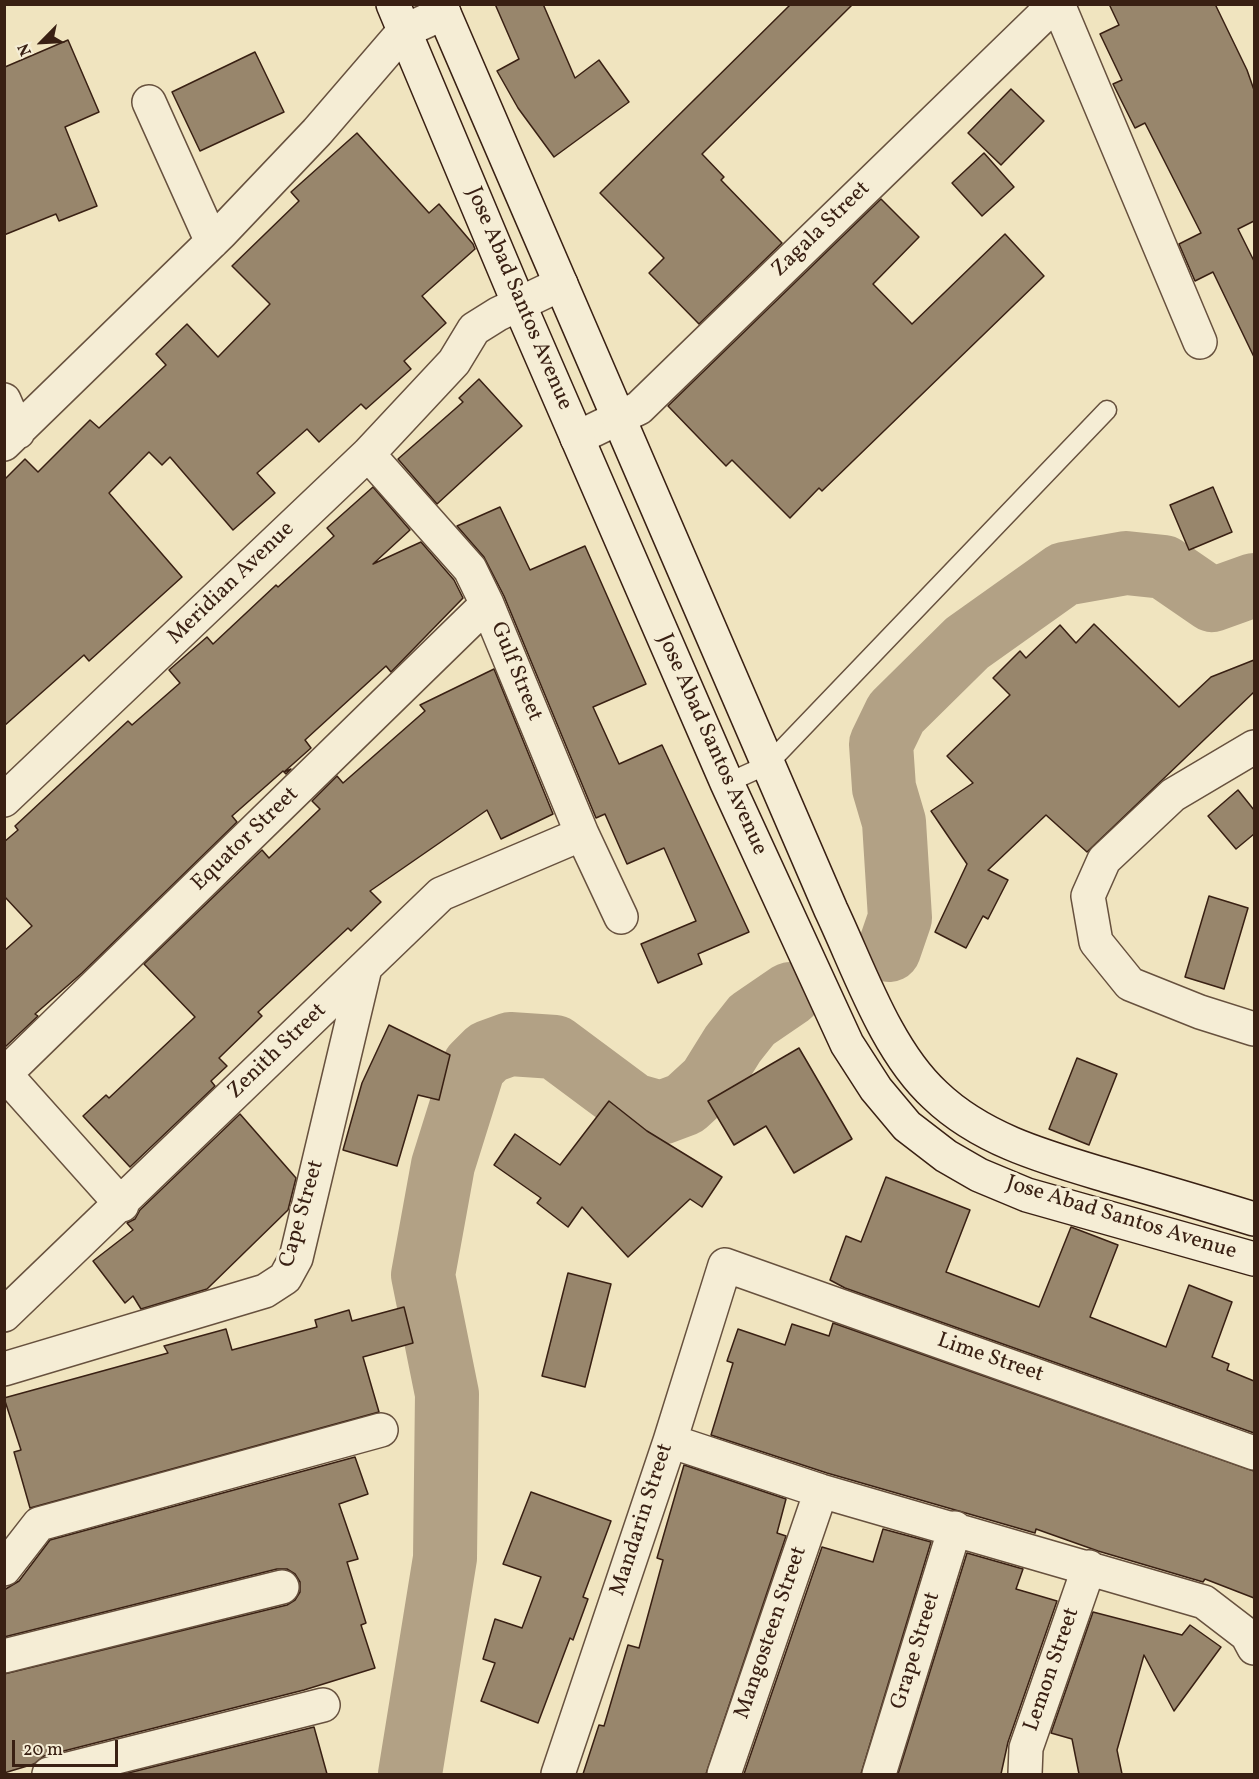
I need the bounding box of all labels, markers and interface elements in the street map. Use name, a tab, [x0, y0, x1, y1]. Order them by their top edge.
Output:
north arrow	[12, 12, 72, 72]
text: N	[13, 40, 38, 59]
street label: Zagala Street	[767, 177, 877, 283]
street label: Jose Abad Santos Avenue	[459, 184, 577, 414]
street label: Meridian Avenue	[163, 517, 301, 651]
street label: Gulf Street	[483, 619, 547, 725]
street label: Jose Abad Santos Avenue	[650, 630, 772, 860]
street label: Equator Street	[187, 782, 305, 898]
street label: Zenith Street	[223, 998, 333, 1106]
street label: Cape Street	[275, 1157, 331, 1271]
street label: Jose Abad Santos Avenue	[1003, 1171, 1239, 1267]
street label: Lime Street	[933, 1328, 1047, 1390]
street label: Mandarin Street	[606, 1440, 680, 1600]
street label: Mangosteen Street	[730, 1543, 814, 1723]
street label: Grape Street	[887, 1589, 947, 1713]
street label: Lemon Street	[1020, 1605, 1086, 1735]
scale bar	[15, 1728, 122, 1766]
text: 20 m	[23, 1738, 63, 1763]

